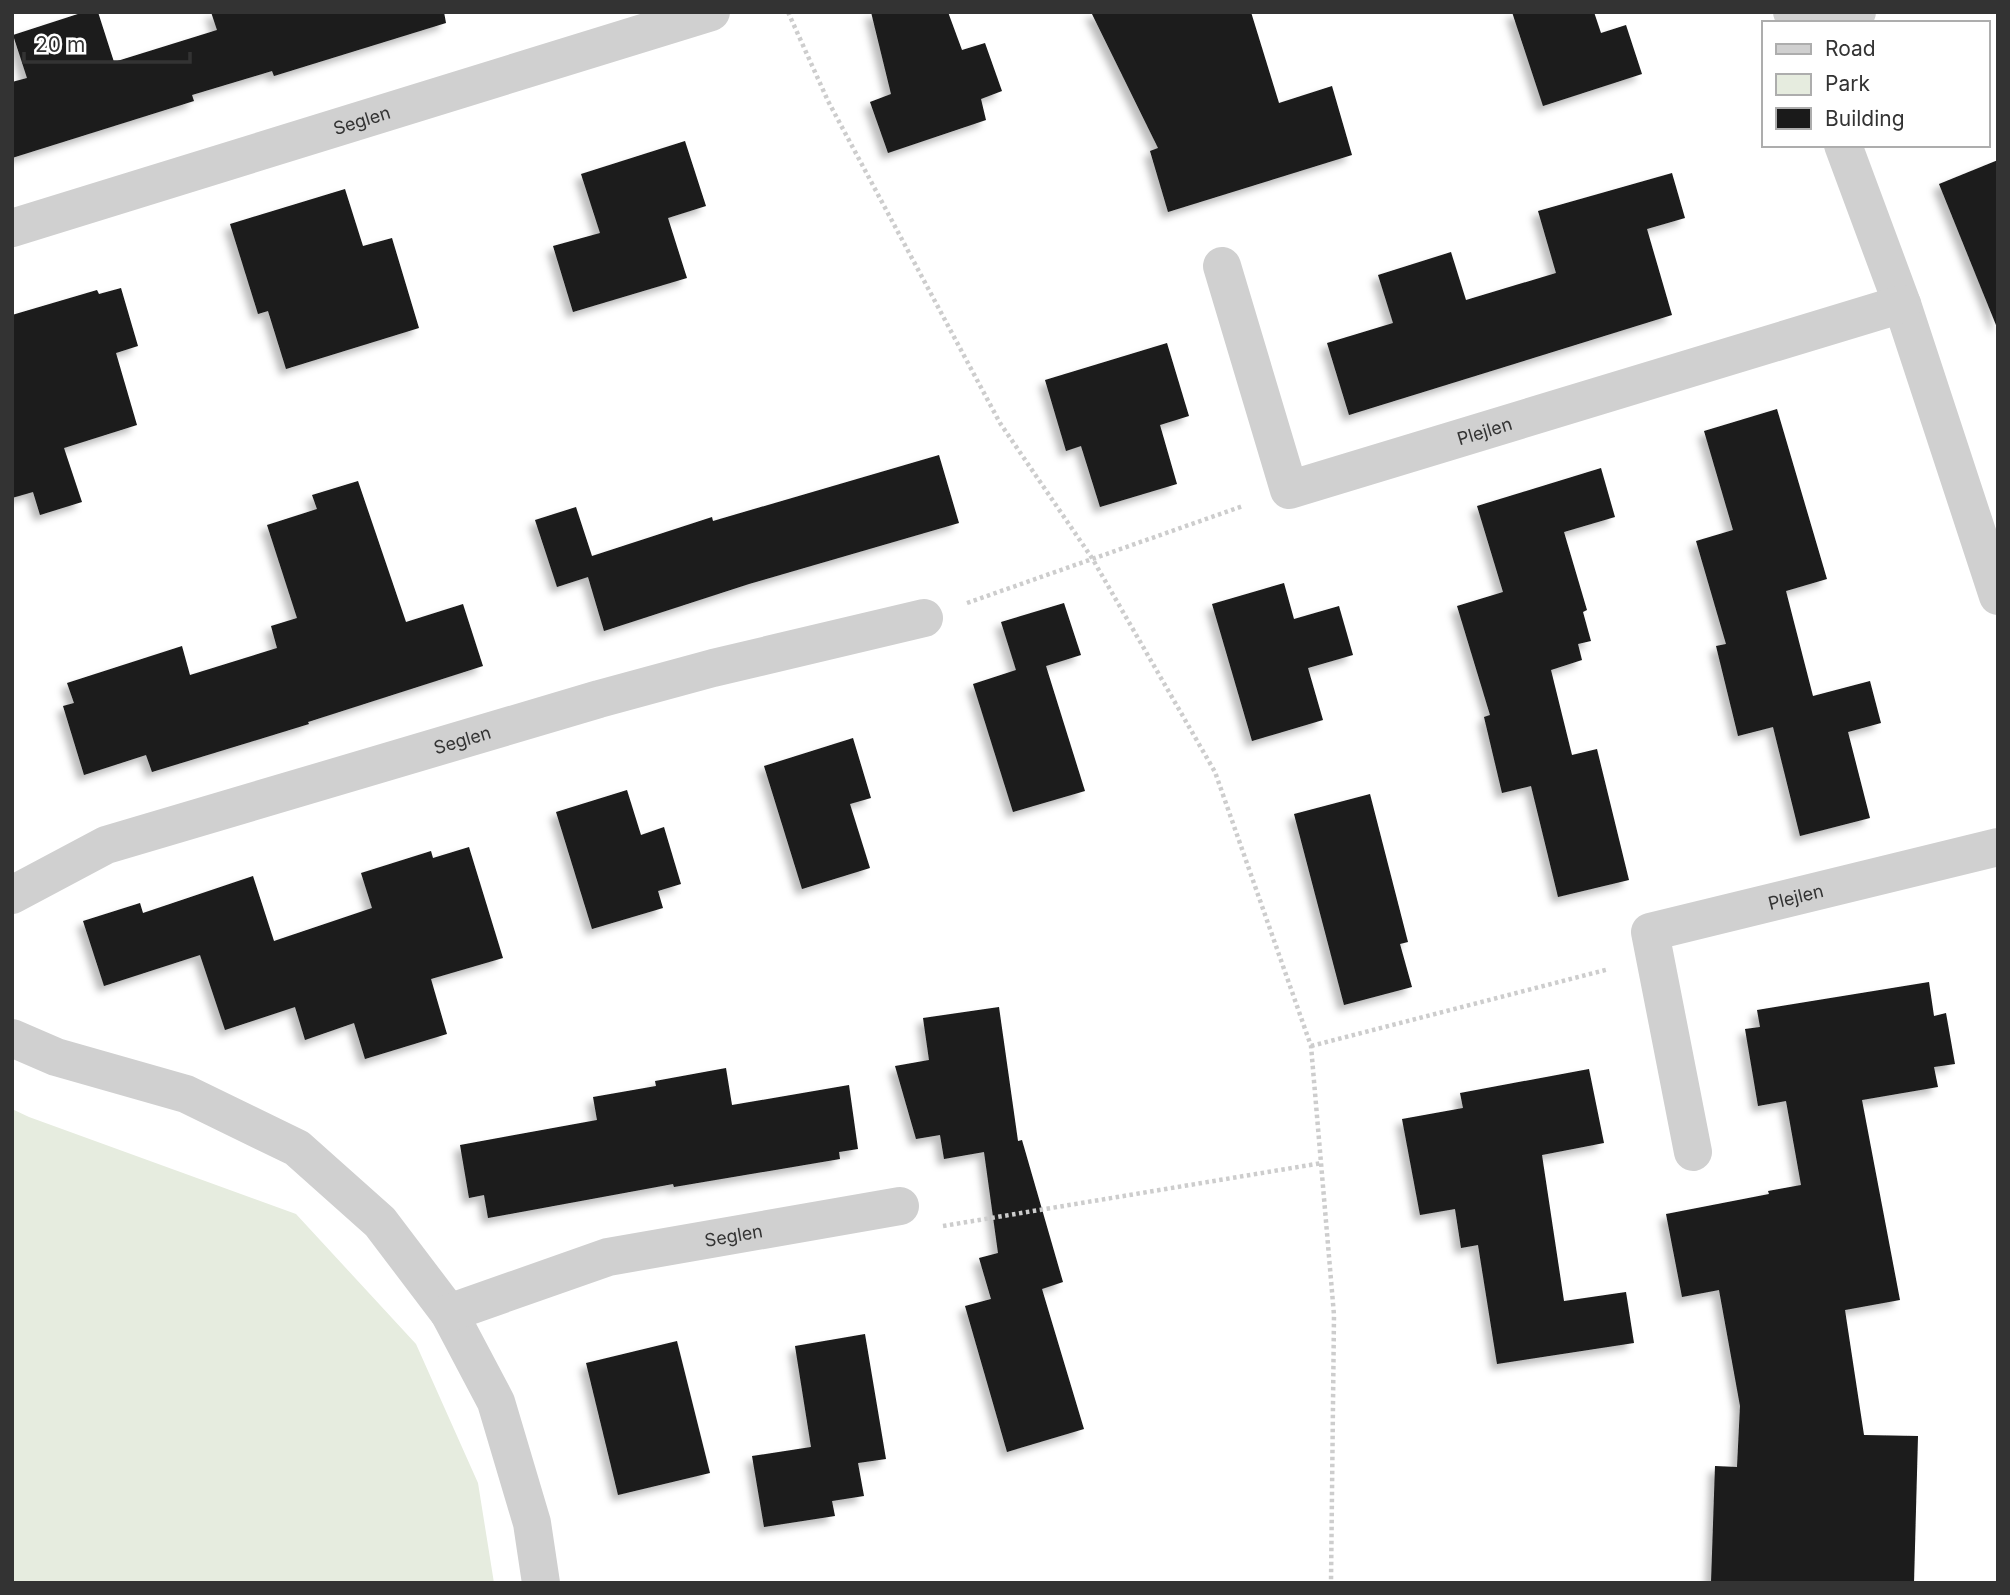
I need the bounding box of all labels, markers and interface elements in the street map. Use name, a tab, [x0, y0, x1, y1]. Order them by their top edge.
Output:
scale bar	[24, 21, 191, 65]
legend	[1762, 21, 1989, 147]
text: 20 m	[35, 32, 85, 57]
text: Road	[1825, 36, 1876, 61]
text: Park	[1825, 71, 1870, 96]
street label: Seglen	[331, 101, 393, 139]
text: Building	[1825, 106, 1905, 131]
street label: Plejlen	[1454, 413, 1514, 449]
street label: Seglen	[431, 721, 493, 758]
street label: Plejlen	[1766, 880, 1825, 913]
street label: Seglen	[703, 1220, 764, 1250]

